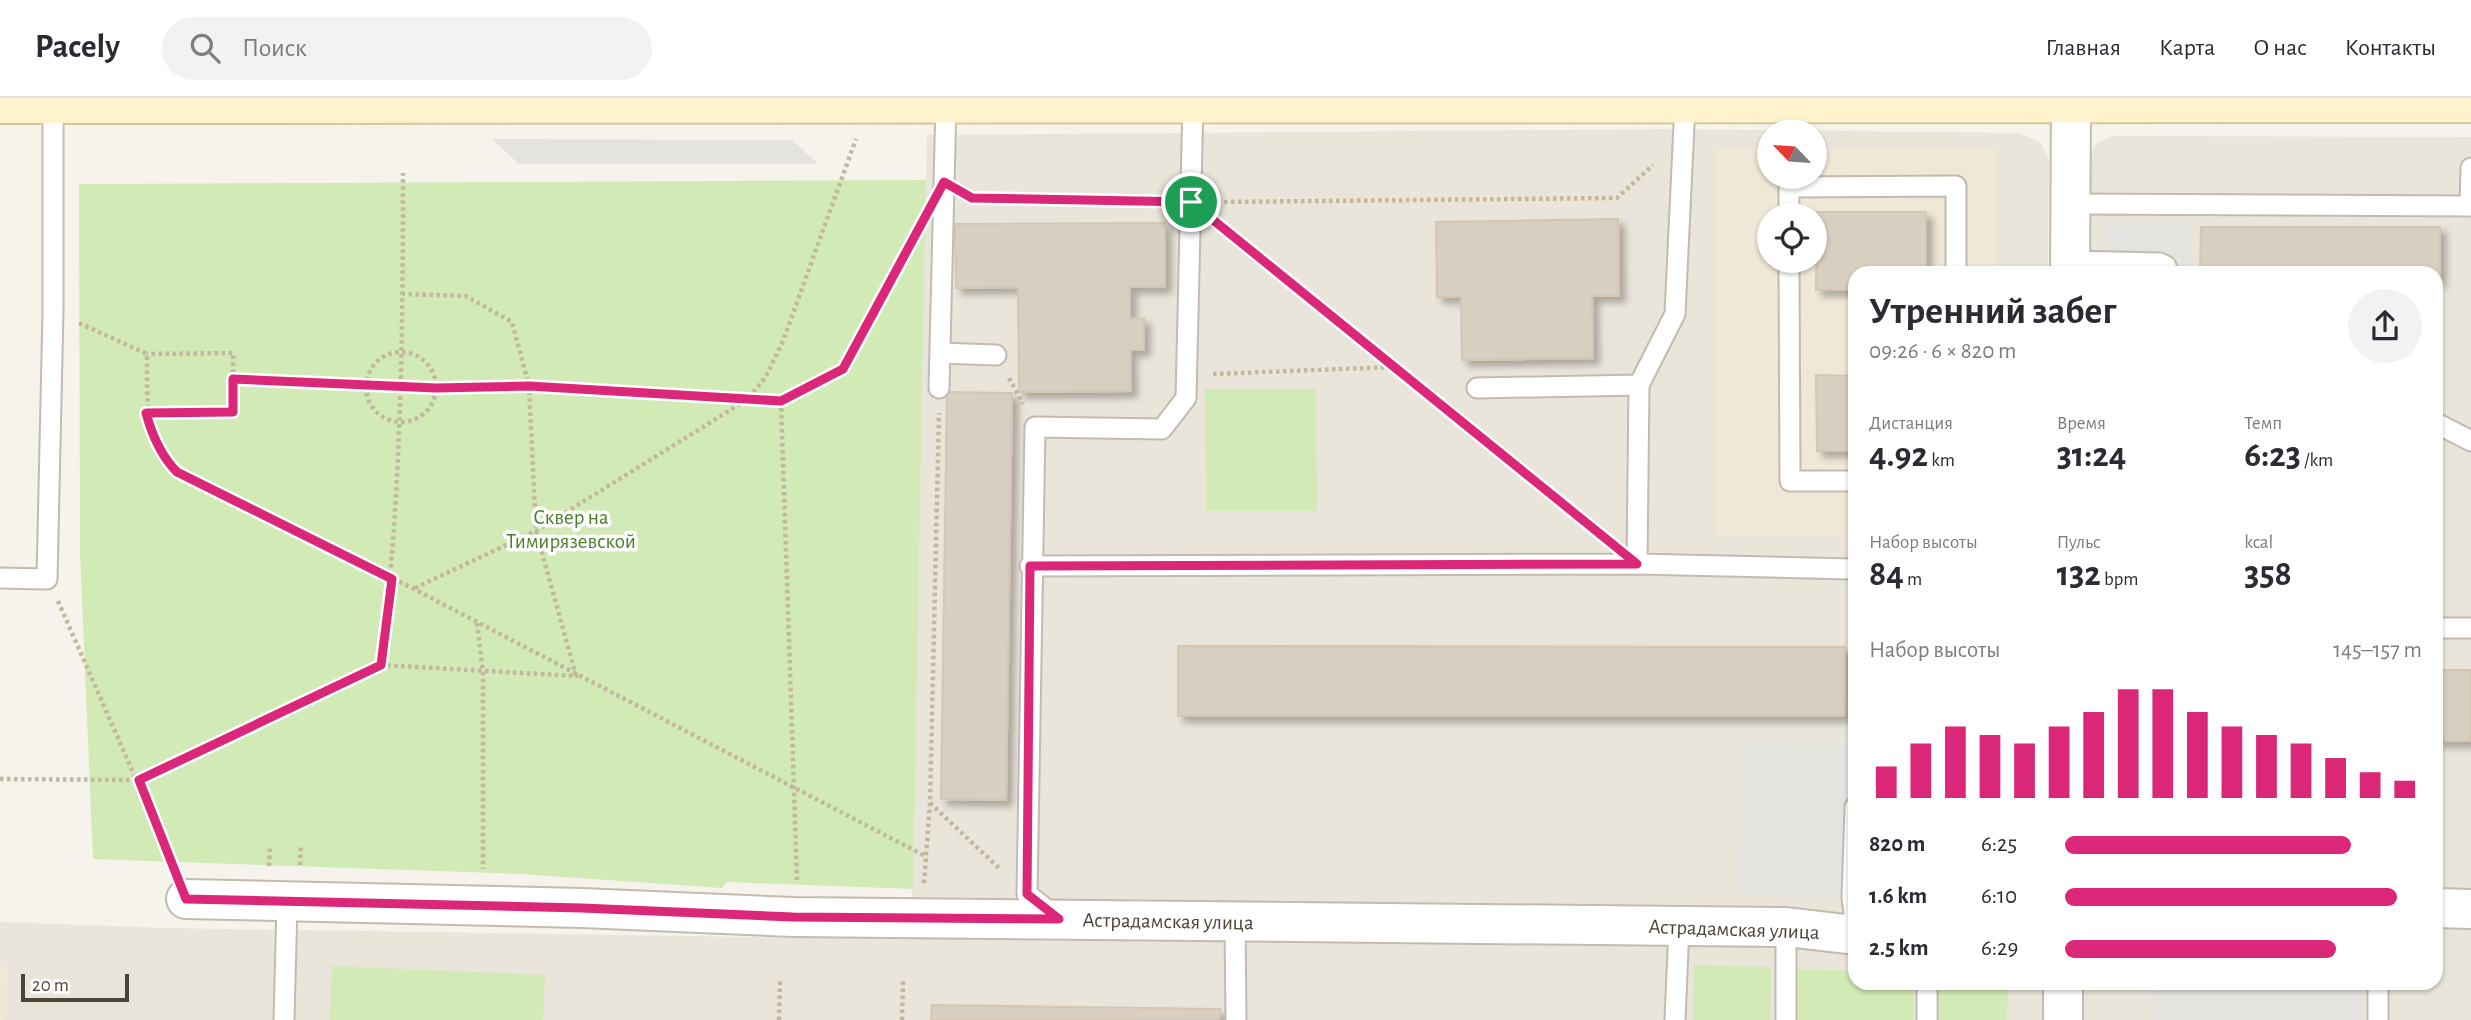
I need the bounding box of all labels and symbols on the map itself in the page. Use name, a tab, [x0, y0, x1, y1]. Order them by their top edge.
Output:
north arrow	[1757, 119, 1827, 189]
pin	[1161, 172, 1221, 232]
park label: Сквер на Тимирязевской	[506, 507, 636, 552]
street label: Астрадамская улица	[1082, 910, 1254, 934]
street label: Астрадамская улица	[1648, 916, 1820, 943]
scale bar	[21, 971, 130, 1003]

